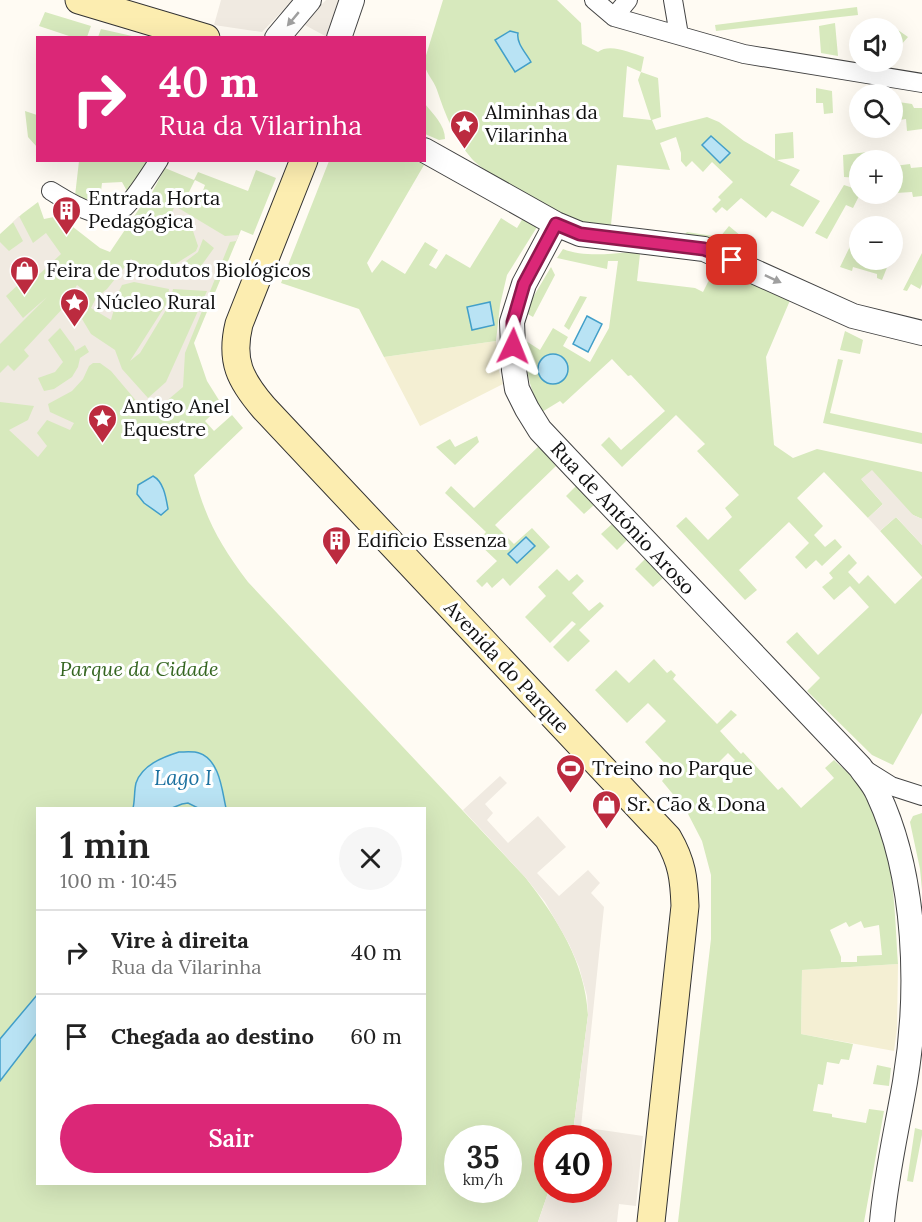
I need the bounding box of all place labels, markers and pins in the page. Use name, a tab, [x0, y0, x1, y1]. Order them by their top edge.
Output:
place label: Alminhas da Vilarinha	[484, 99, 598, 147]
place icon: Alminhas da Vilarinha	[448, 108, 480, 150]
place label: Entrada Horta Pedagógica	[88, 185, 220, 233]
building icon: Entrada Horta Pedagógica	[51, 194, 83, 236]
pin	[706, 234, 757, 285]
shop icon: Feira de Produtos Biológicos	[9, 254, 41, 296]
place label: Feira de Produtos Biológicos	[46, 257, 311, 282]
place icon: Núcleo Rural	[59, 286, 91, 328]
place label: Núcleo Rural	[96, 289, 216, 314]
place label: Antigo Anel Equestre	[122, 393, 230, 441]
place icon: Antigo Anel Equestre	[86, 402, 118, 444]
building icon: Edificio Essenza	[320, 524, 352, 566]
place label: Edificio Essenza	[357, 527, 507, 552]
sports icon: Treino no Parque	[555, 752, 587, 794]
place label: Treino no Parque	[592, 755, 753, 780]
shop icon: Sr. Cão & Dona	[590, 788, 622, 830]
place label: Sr. Cão & Dona	[627, 791, 766, 816]

